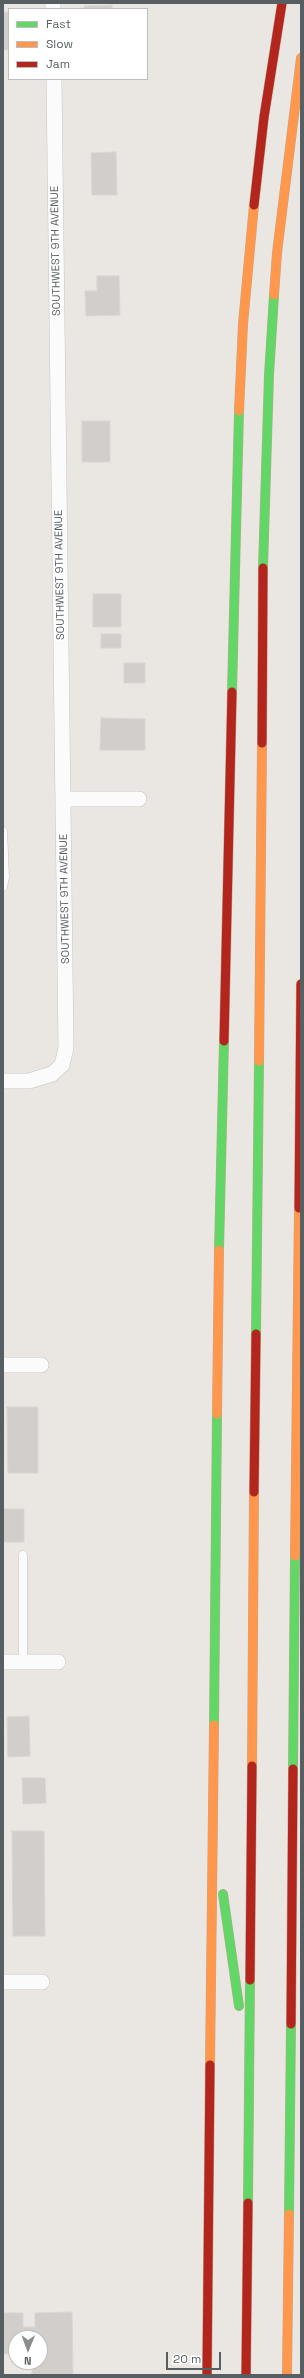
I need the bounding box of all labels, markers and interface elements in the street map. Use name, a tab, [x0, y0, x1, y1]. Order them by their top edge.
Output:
legend	[8, 8, 148, 80]
text: Fast	[46, 16, 71, 32]
text: Slow	[46, 36, 73, 52]
text: Jam	[46, 56, 70, 72]
street label: SOUTHWEST 9TH AVENUE	[48, 186, 64, 316]
street label: SOUTHWEST 9TH AVENUE	[52, 510, 68, 640]
street label: SOUTHWEST 9TH AVENUE	[57, 834, 73, 964]
north arrow	[8, 2330, 48, 2370]
scale bar	[168, 2344, 223, 2370]
text: 20 m	[173, 2351, 201, 2367]
text: N	[24, 2354, 32, 2368]

